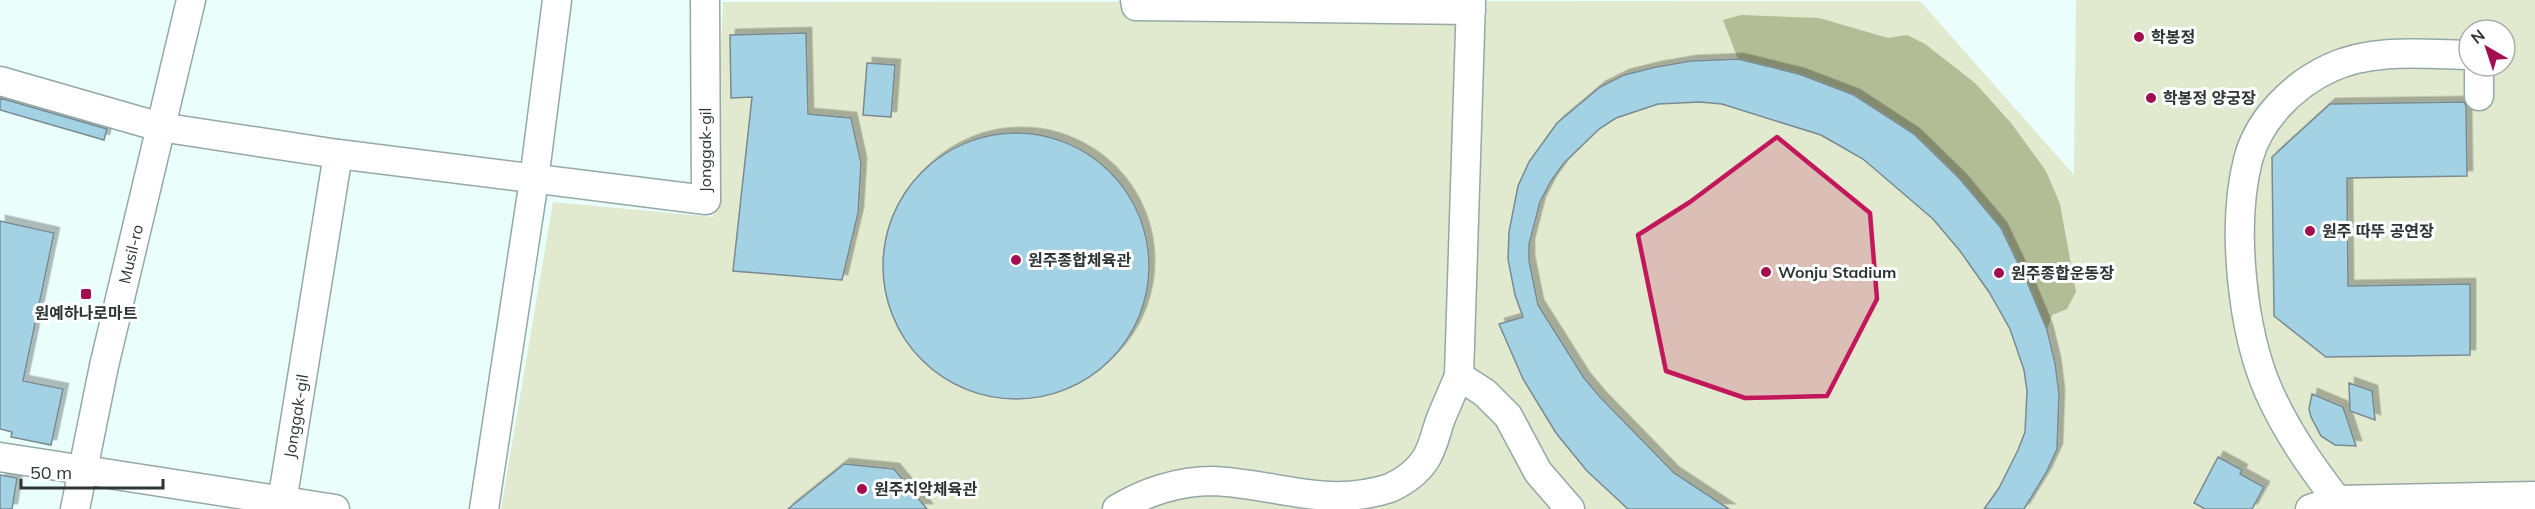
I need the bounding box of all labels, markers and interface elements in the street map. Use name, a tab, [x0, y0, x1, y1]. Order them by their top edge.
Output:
north arrow	[2457, 18, 2517, 78]
text: N	[2467, 25, 2489, 48]
place label: 학봉정	[2151, 27, 2195, 47]
marker: 학봉정	[2132, 30, 2146, 44]
place label: 학봉정 양궁장	[2163, 88, 2256, 108]
marker: 학봉정 양궁장	[2144, 91, 2158, 105]
street label: Jonggak-gil	[695, 108, 715, 192]
place label: 원주 따뚜 공연장	[2322, 221, 2434, 241]
street label: Musil-ro	[114, 222, 147, 286]
marker: 원주 따뚜 공연장	[2303, 224, 2317, 238]
place label: 원주종합체육관	[1028, 250, 1131, 270]
marker: 원주종합체육관	[1009, 253, 1023, 267]
place label: Wonju Stadium	[1778, 262, 1896, 282]
place label: 원주종합운동장	[2011, 263, 2114, 283]
marker: Wonju Stadium	[1759, 265, 1773, 279]
marker: 원주종합운동장	[1992, 266, 2006, 280]
marker: 원예하나로마트	[79, 287, 93, 301]
place label: 원예하나로마트	[34, 303, 138, 323]
street label: Jonggak-gil	[279, 373, 312, 460]
scale bar	[21, 452, 164, 490]
text: 50 m	[30, 461, 72, 484]
place label: 원주치악체육관	[874, 479, 977, 499]
marker: 원주치악체육관	[855, 482, 869, 496]

